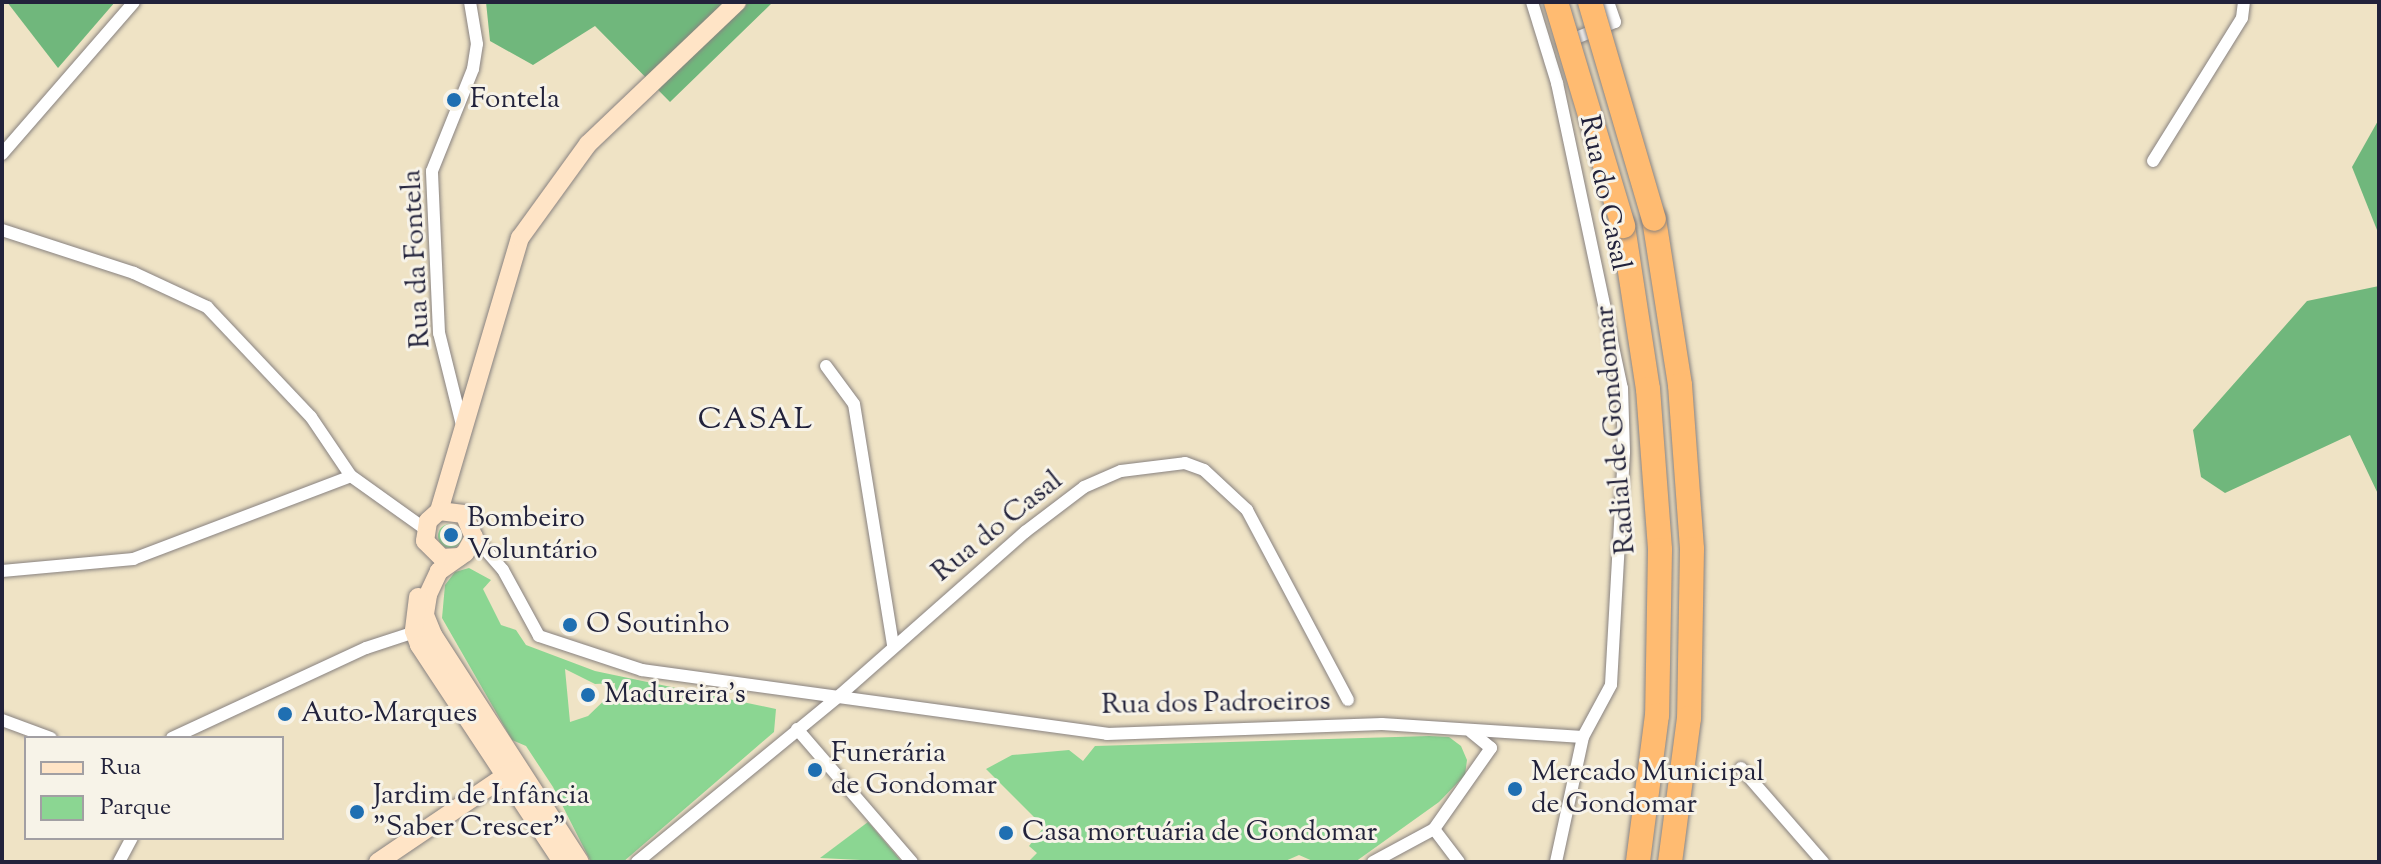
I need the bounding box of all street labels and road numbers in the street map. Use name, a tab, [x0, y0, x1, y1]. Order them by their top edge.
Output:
street label: Rua do Casal	[1571, 112, 1637, 274]
street label: Rua da Fontela	[396, 169, 438, 349]
street label: Radial de Gondomar	[1588, 304, 1644, 556]
street label: Rua do Casal	[926, 464, 1070, 590]
street label: Rua dos Padroeiros	[1101, 685, 1331, 723]

